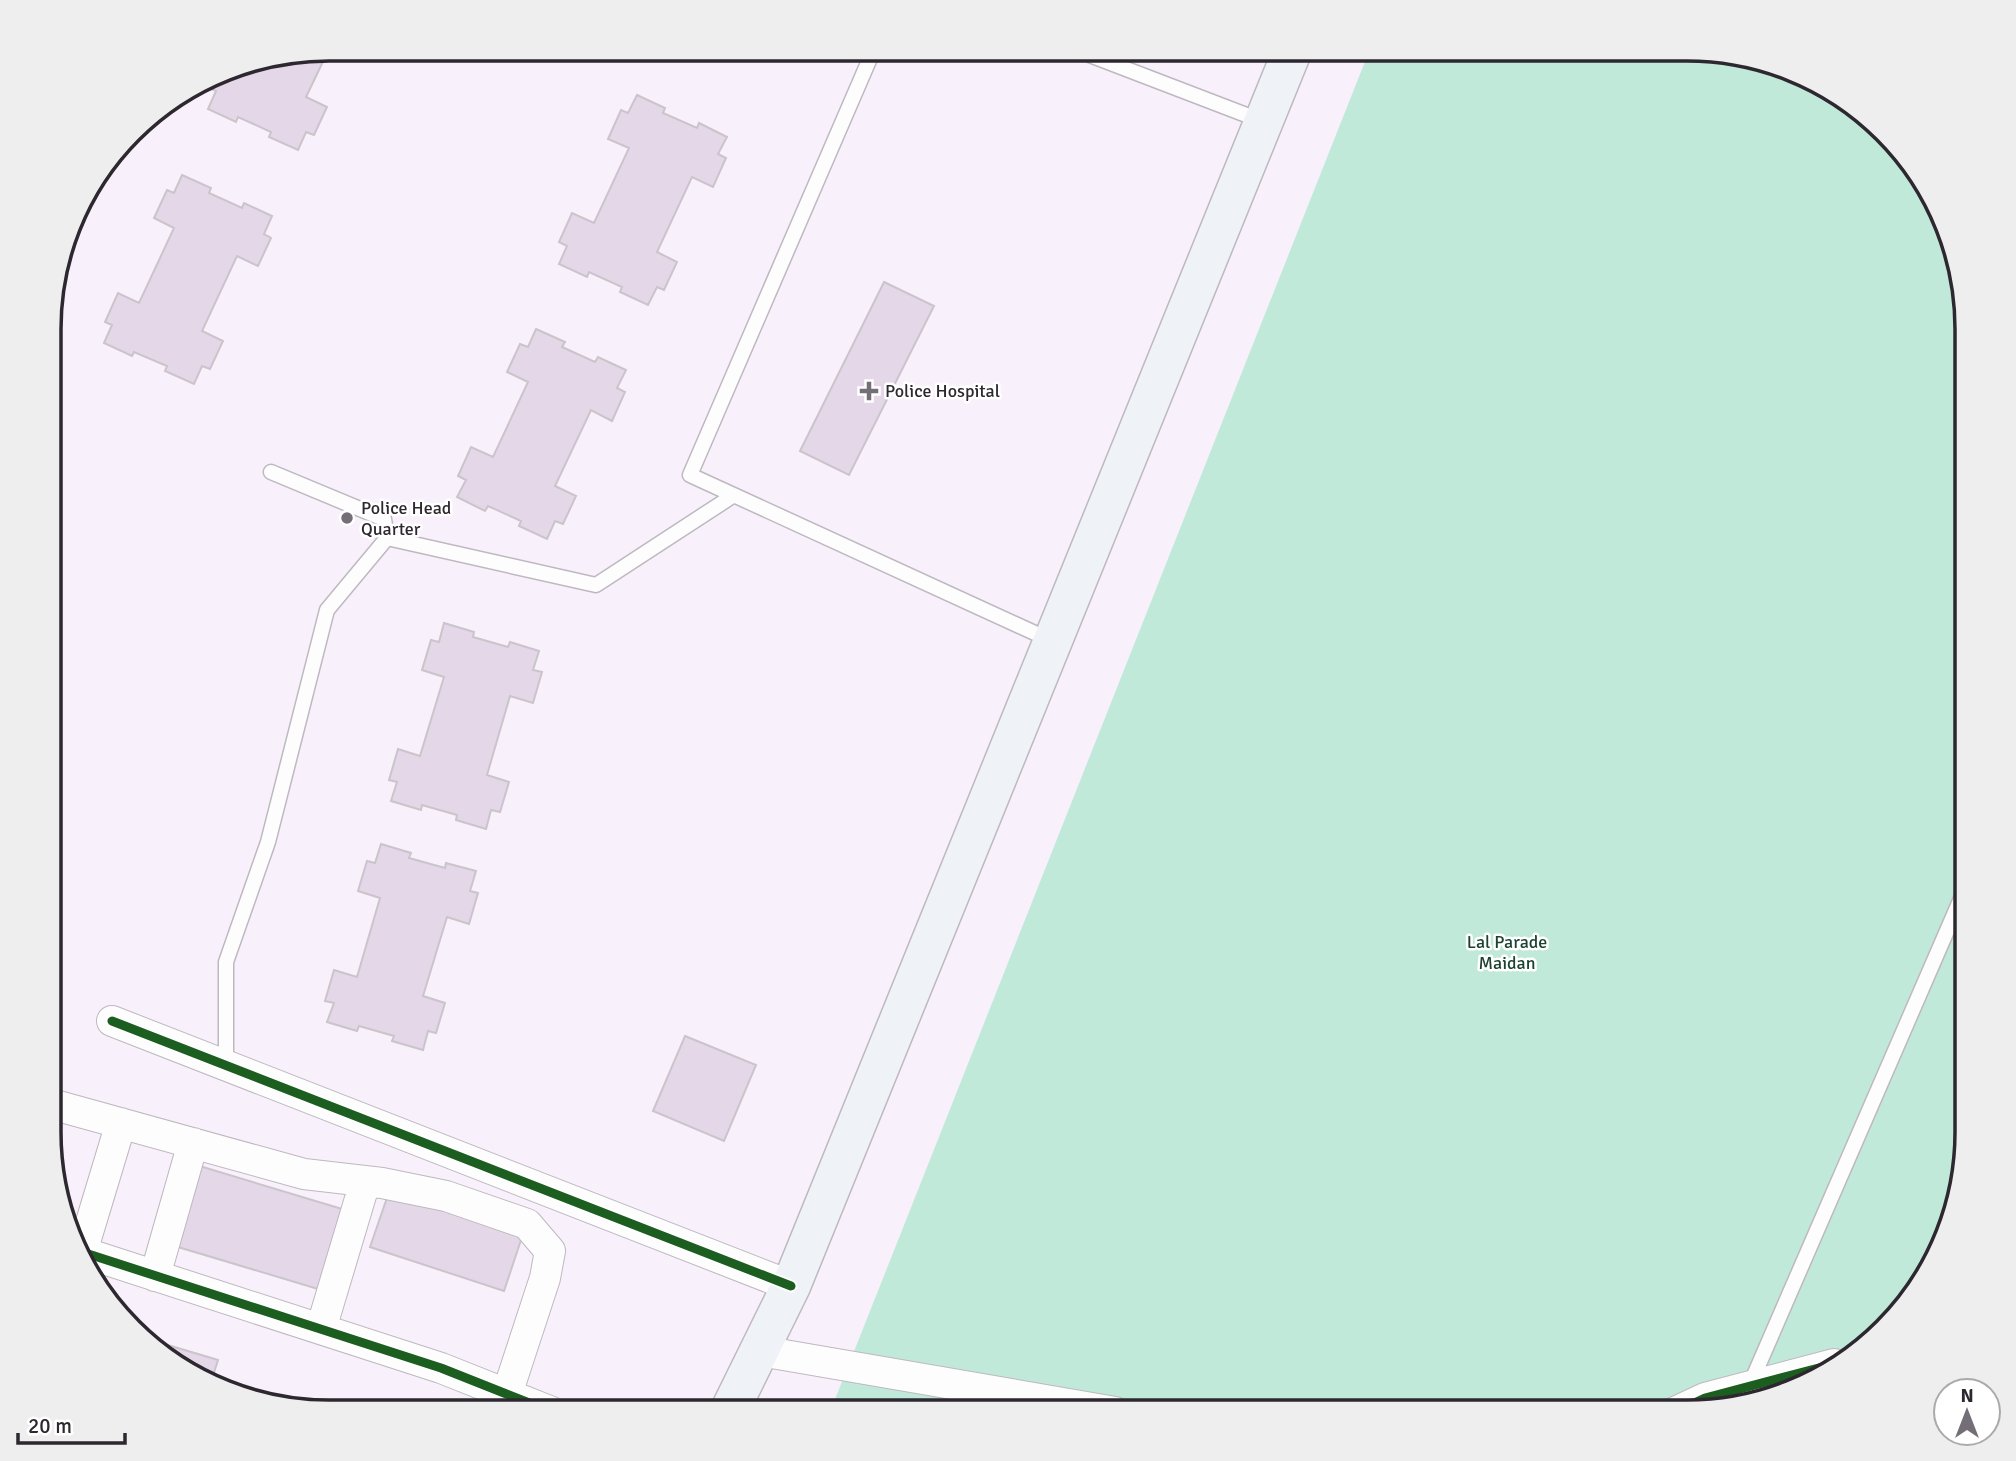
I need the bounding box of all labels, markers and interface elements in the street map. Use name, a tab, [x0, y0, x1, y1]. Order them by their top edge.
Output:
place label: Police Hospital	[885, 380, 1000, 402]
marker: Police Hospital	[859, 381, 879, 401]
place label: Police Head Quarter	[361, 497, 451, 540]
marker: Police Head Quarter	[339, 510, 355, 526]
park label: Lal Parade Maidan	[1467, 931, 1547, 974]
north arrow	[1932, 1377, 2002, 1447]
text: N	[1960, 1384, 1974, 1408]
scale bar	[18, 1402, 124, 1446]
text: 20 m	[28, 1413, 72, 1439]

